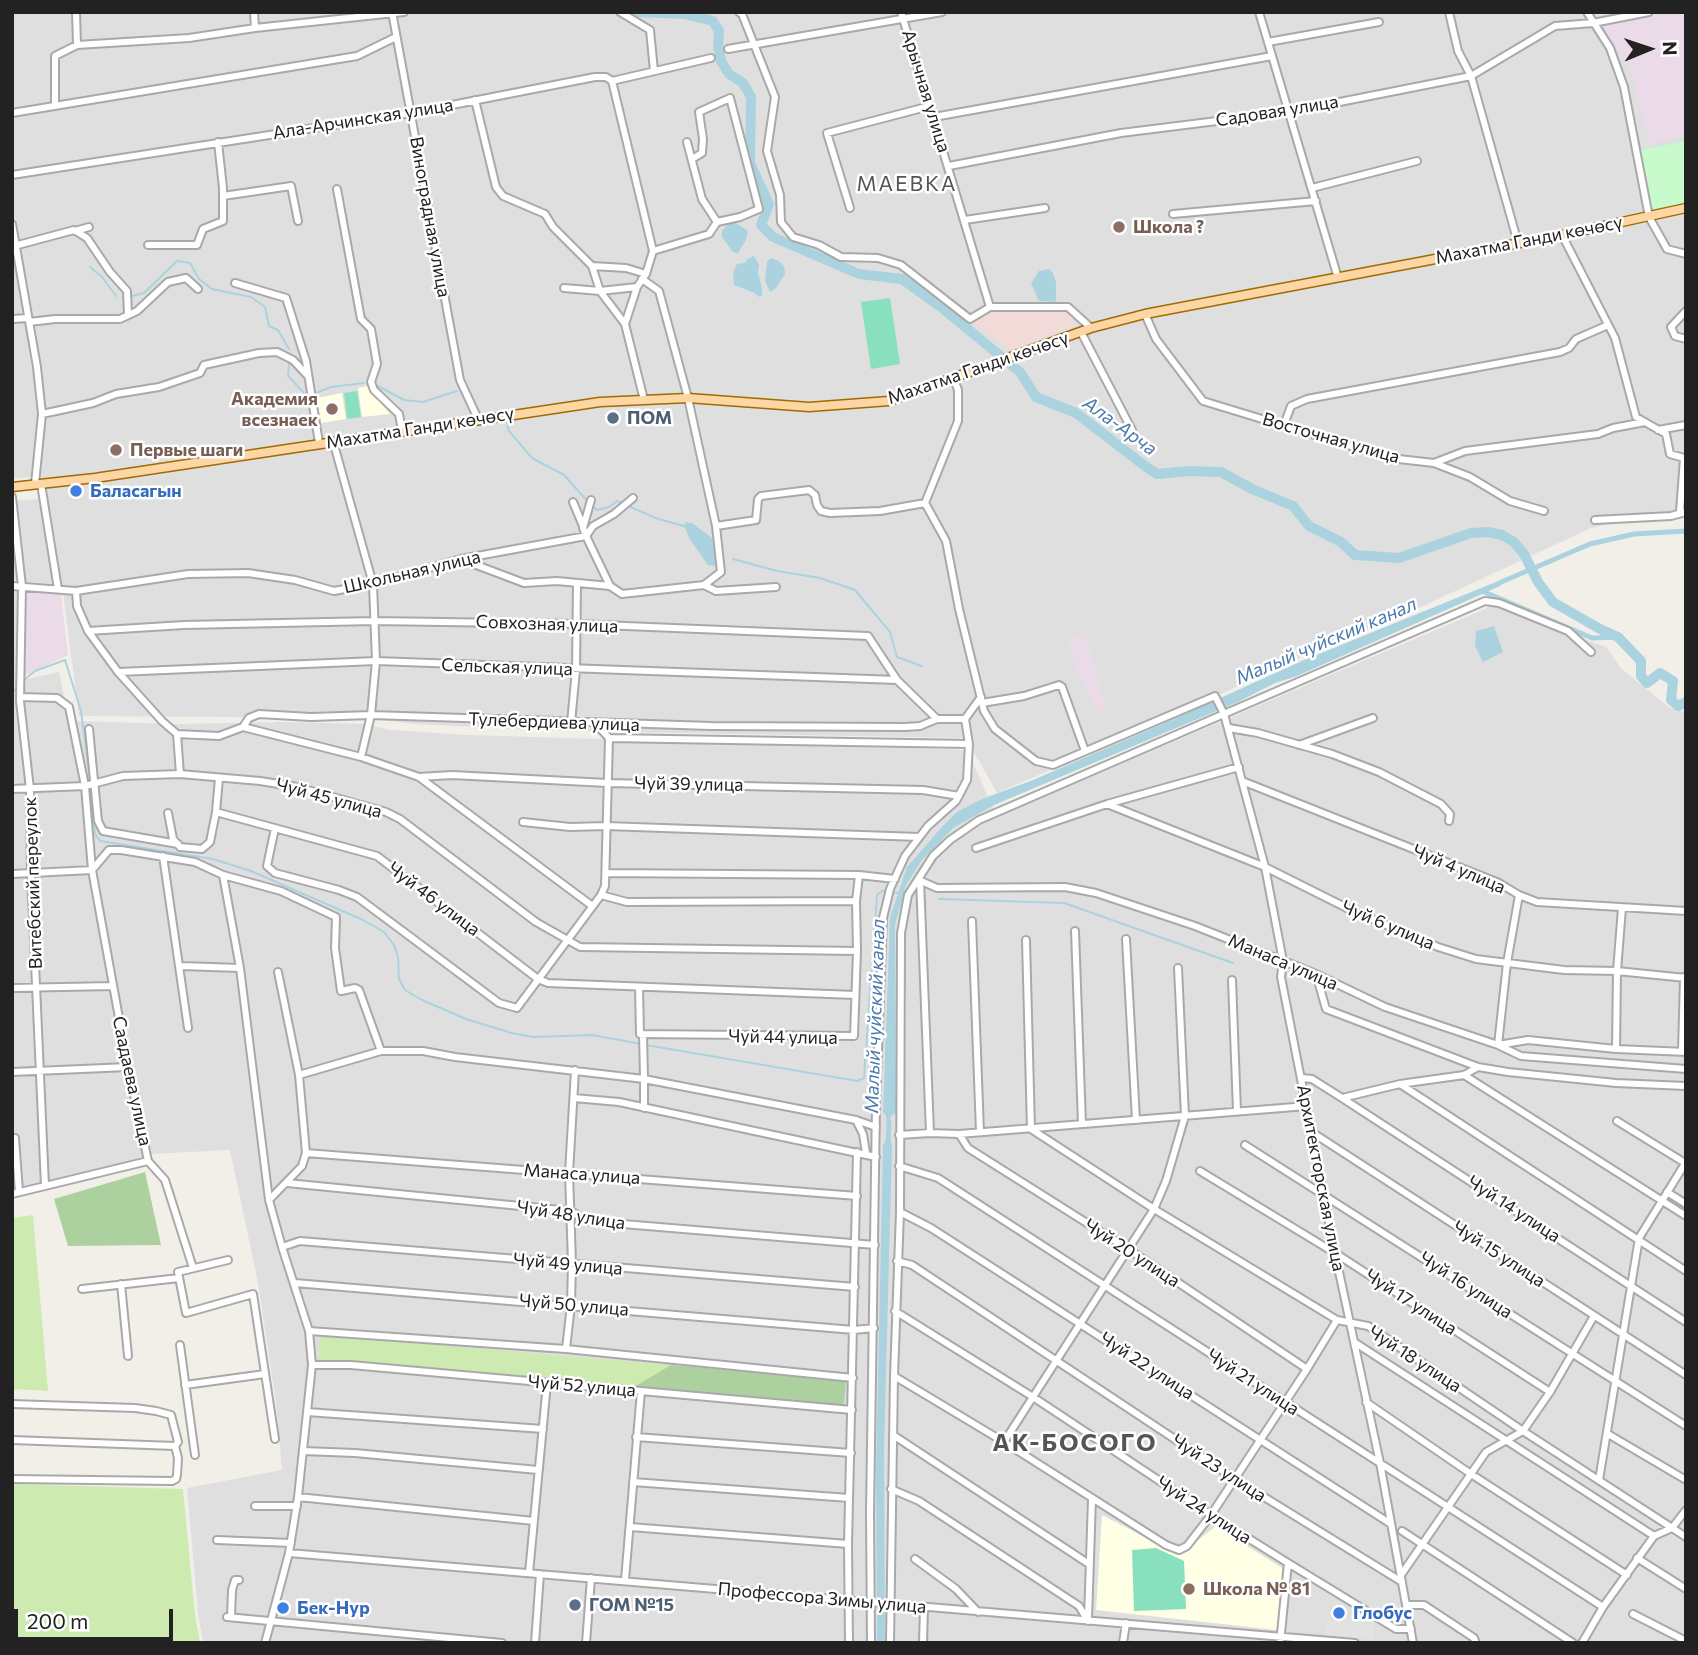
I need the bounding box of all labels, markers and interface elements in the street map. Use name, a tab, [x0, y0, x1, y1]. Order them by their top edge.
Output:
north arrow	[1614, 14, 1684, 84]
street label: Арычная улица	[897, 27, 955, 155]
text: N	[1659, 41, 1682, 56]
street label: Садовая улица	[1214, 91, 1340, 131]
street label: Ала-Арчинская улица	[271, 94, 455, 144]
street label: Виноградная улица	[405, 135, 455, 299]
district label: МАЕВКА	[857, 171, 957, 197]
street label: Махатма Ганди көчөсү	[1434, 211, 1624, 269]
place label: Школа ?	[1133, 216, 1204, 238]
marker: Школа ?	[1111, 219, 1127, 235]
street label: Махатма Ганди көчөсү	[885, 327, 1071, 409]
place label: Академия всезнаек	[231, 388, 318, 430]
water label: Ала-Арча	[1079, 392, 1161, 460]
marker: Академия всезнаек	[324, 401, 340, 417]
street label: Махатма Ганди көчөсү	[324, 402, 516, 454]
place label: ПОМ	[627, 407, 672, 429]
street label: Восточная улица	[1260, 408, 1402, 468]
marker: ПОМ	[605, 410, 621, 426]
place label: Первые шаги	[130, 439, 243, 461]
marker: Первые шаги	[108, 442, 124, 458]
place label: Баласагын	[90, 480, 182, 502]
marker: Баласагын	[68, 483, 84, 499]
street label: Школьная улица	[341, 546, 483, 598]
water label: Малый чуйский канал	[1232, 592, 1420, 690]
street label: Совхозная улица	[475, 611, 619, 637]
street label: Сельская улица	[441, 654, 573, 680]
street label: Тулебердиева улица	[468, 708, 640, 736]
street label: Чуй 39 улица	[634, 772, 744, 796]
street label: Чуй 45 улица	[274, 773, 384, 823]
street label: Витебский переулок	[19, 796, 47, 970]
street label: Чуй 4 улица	[1409, 840, 1509, 898]
street label: Чуй 46 улица	[384, 857, 484, 941]
street label: Чуй 6 улица	[1338, 896, 1438, 954]
water label: Малый чуйский канал	[860, 918, 890, 1114]
street label: Манаса улица	[1225, 929, 1341, 995]
street label: Саадаева улица	[108, 1014, 156, 1148]
street label: Чуй 44 улица	[728, 1025, 838, 1049]
street label: Архитекторская улица	[1292, 1083, 1350, 1273]
street label: Манаса улица	[523, 1159, 641, 1189]
street label: Чуй 14 улица	[1463, 1171, 1565, 1247]
street label: Чуй 48 улица	[515, 1196, 627, 1234]
street label: Чуй 20 улица	[1080, 1214, 1184, 1292]
street label: Чуй 15 улица	[1449, 1216, 1549, 1292]
street label: Чуй 16 улица	[1415, 1247, 1517, 1323]
street label: Чуй 49 улица	[512, 1248, 624, 1280]
street label: Чуй 17 улица	[1361, 1264, 1461, 1340]
street label: Чуй 50 улица	[518, 1289, 630, 1321]
street label: Чуй 18 улица	[1364, 1321, 1466, 1397]
street label: Чуй 22 улица	[1096, 1328, 1198, 1404]
street label: Чуй 21 улица	[1203, 1344, 1303, 1420]
street label: Чуй 52 улица	[527, 1371, 637, 1401]
district label: АК-БОСОГО	[994, 1429, 1156, 1457]
street label: Чуй 23 улица	[1168, 1429, 1270, 1507]
street label: Чуй 24 улица	[1153, 1471, 1255, 1549]
street label: Профессора Зимы улица	[717, 1578, 927, 1618]
place label: Школа № 81	[1203, 1578, 1310, 1600]
marker: Школа № 81	[1181, 1581, 1197, 1597]
place label: ГОМ №15	[589, 1594, 674, 1616]
scale bar	[18, 1596, 177, 1640]
place label: Бек-Нур	[297, 1597, 370, 1619]
marker: ГОМ №15	[567, 1597, 583, 1613]
marker: Бек-Нур	[275, 1600, 291, 1616]
place label: Глобус	[1353, 1602, 1412, 1624]
marker: Глобус	[1331, 1605, 1347, 1621]
text: 200 m	[27, 1608, 88, 1633]

